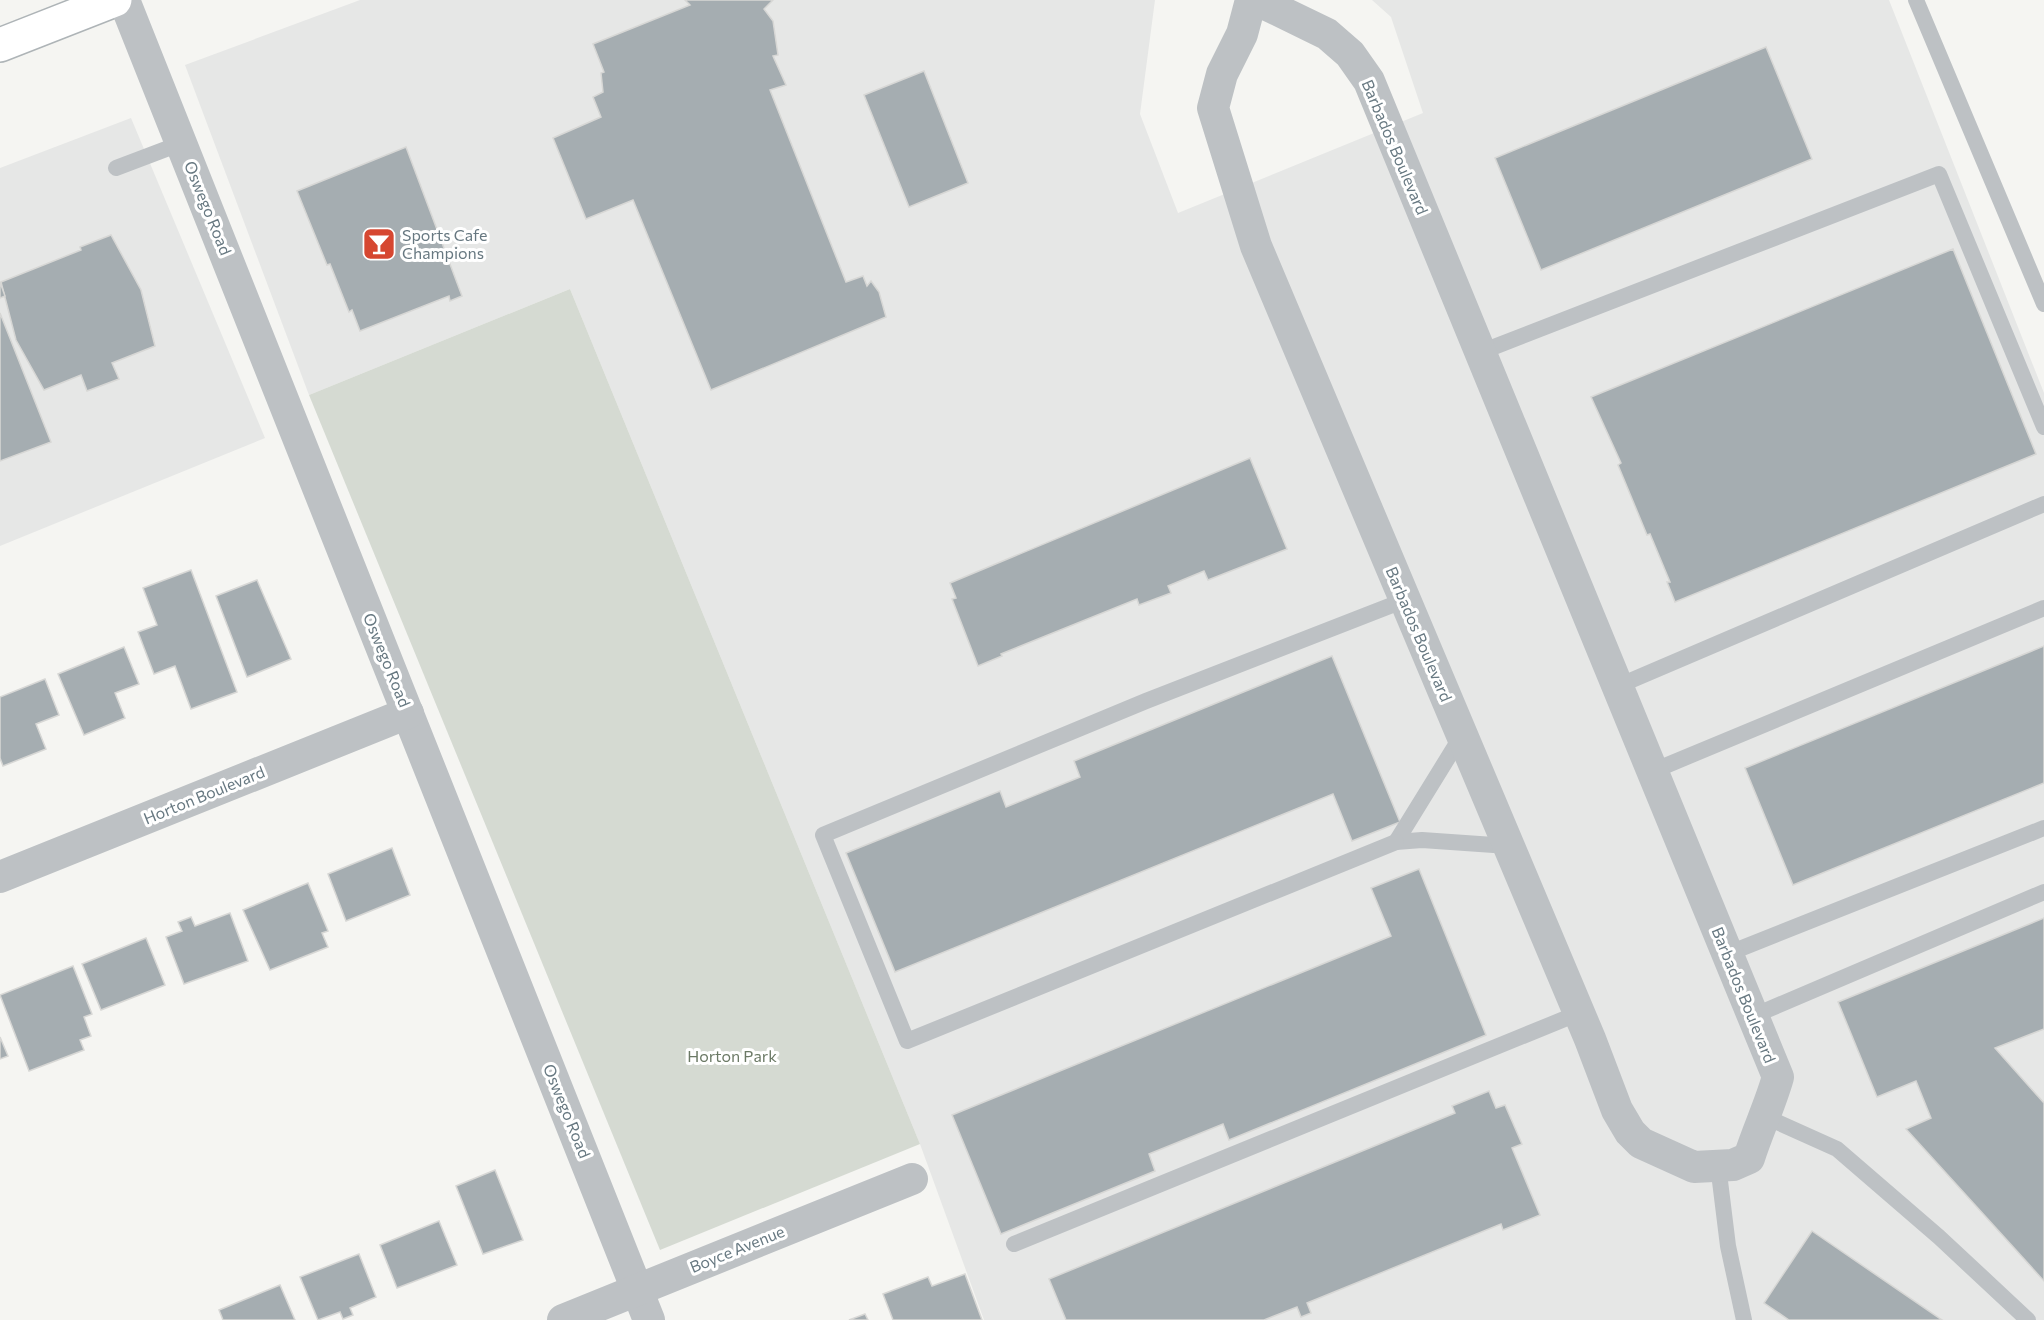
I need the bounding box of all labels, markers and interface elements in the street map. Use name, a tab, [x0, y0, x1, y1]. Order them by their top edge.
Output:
street label: Barbados Boulevard	[1358, 76, 1432, 217]
street label: Oswego Road	[181, 158, 236, 258]
place label: Sports Cafe Champions	[402, 225, 487, 262]
bar icon: Sports Cafe Champions	[361, 226, 397, 262]
street label: Barbados Boulevard	[1382, 563, 1456, 704]
street label: Oswego Road	[360, 610, 415, 710]
street label: Horton Boulevard	[140, 762, 267, 828]
street label: Barbados Boulevard	[1709, 924, 1780, 1066]
park label: Horton Park	[687, 1046, 777, 1065]
street label: Oswego Road	[540, 1061, 595, 1161]
street label: Boyce Avenue	[687, 1221, 787, 1276]

